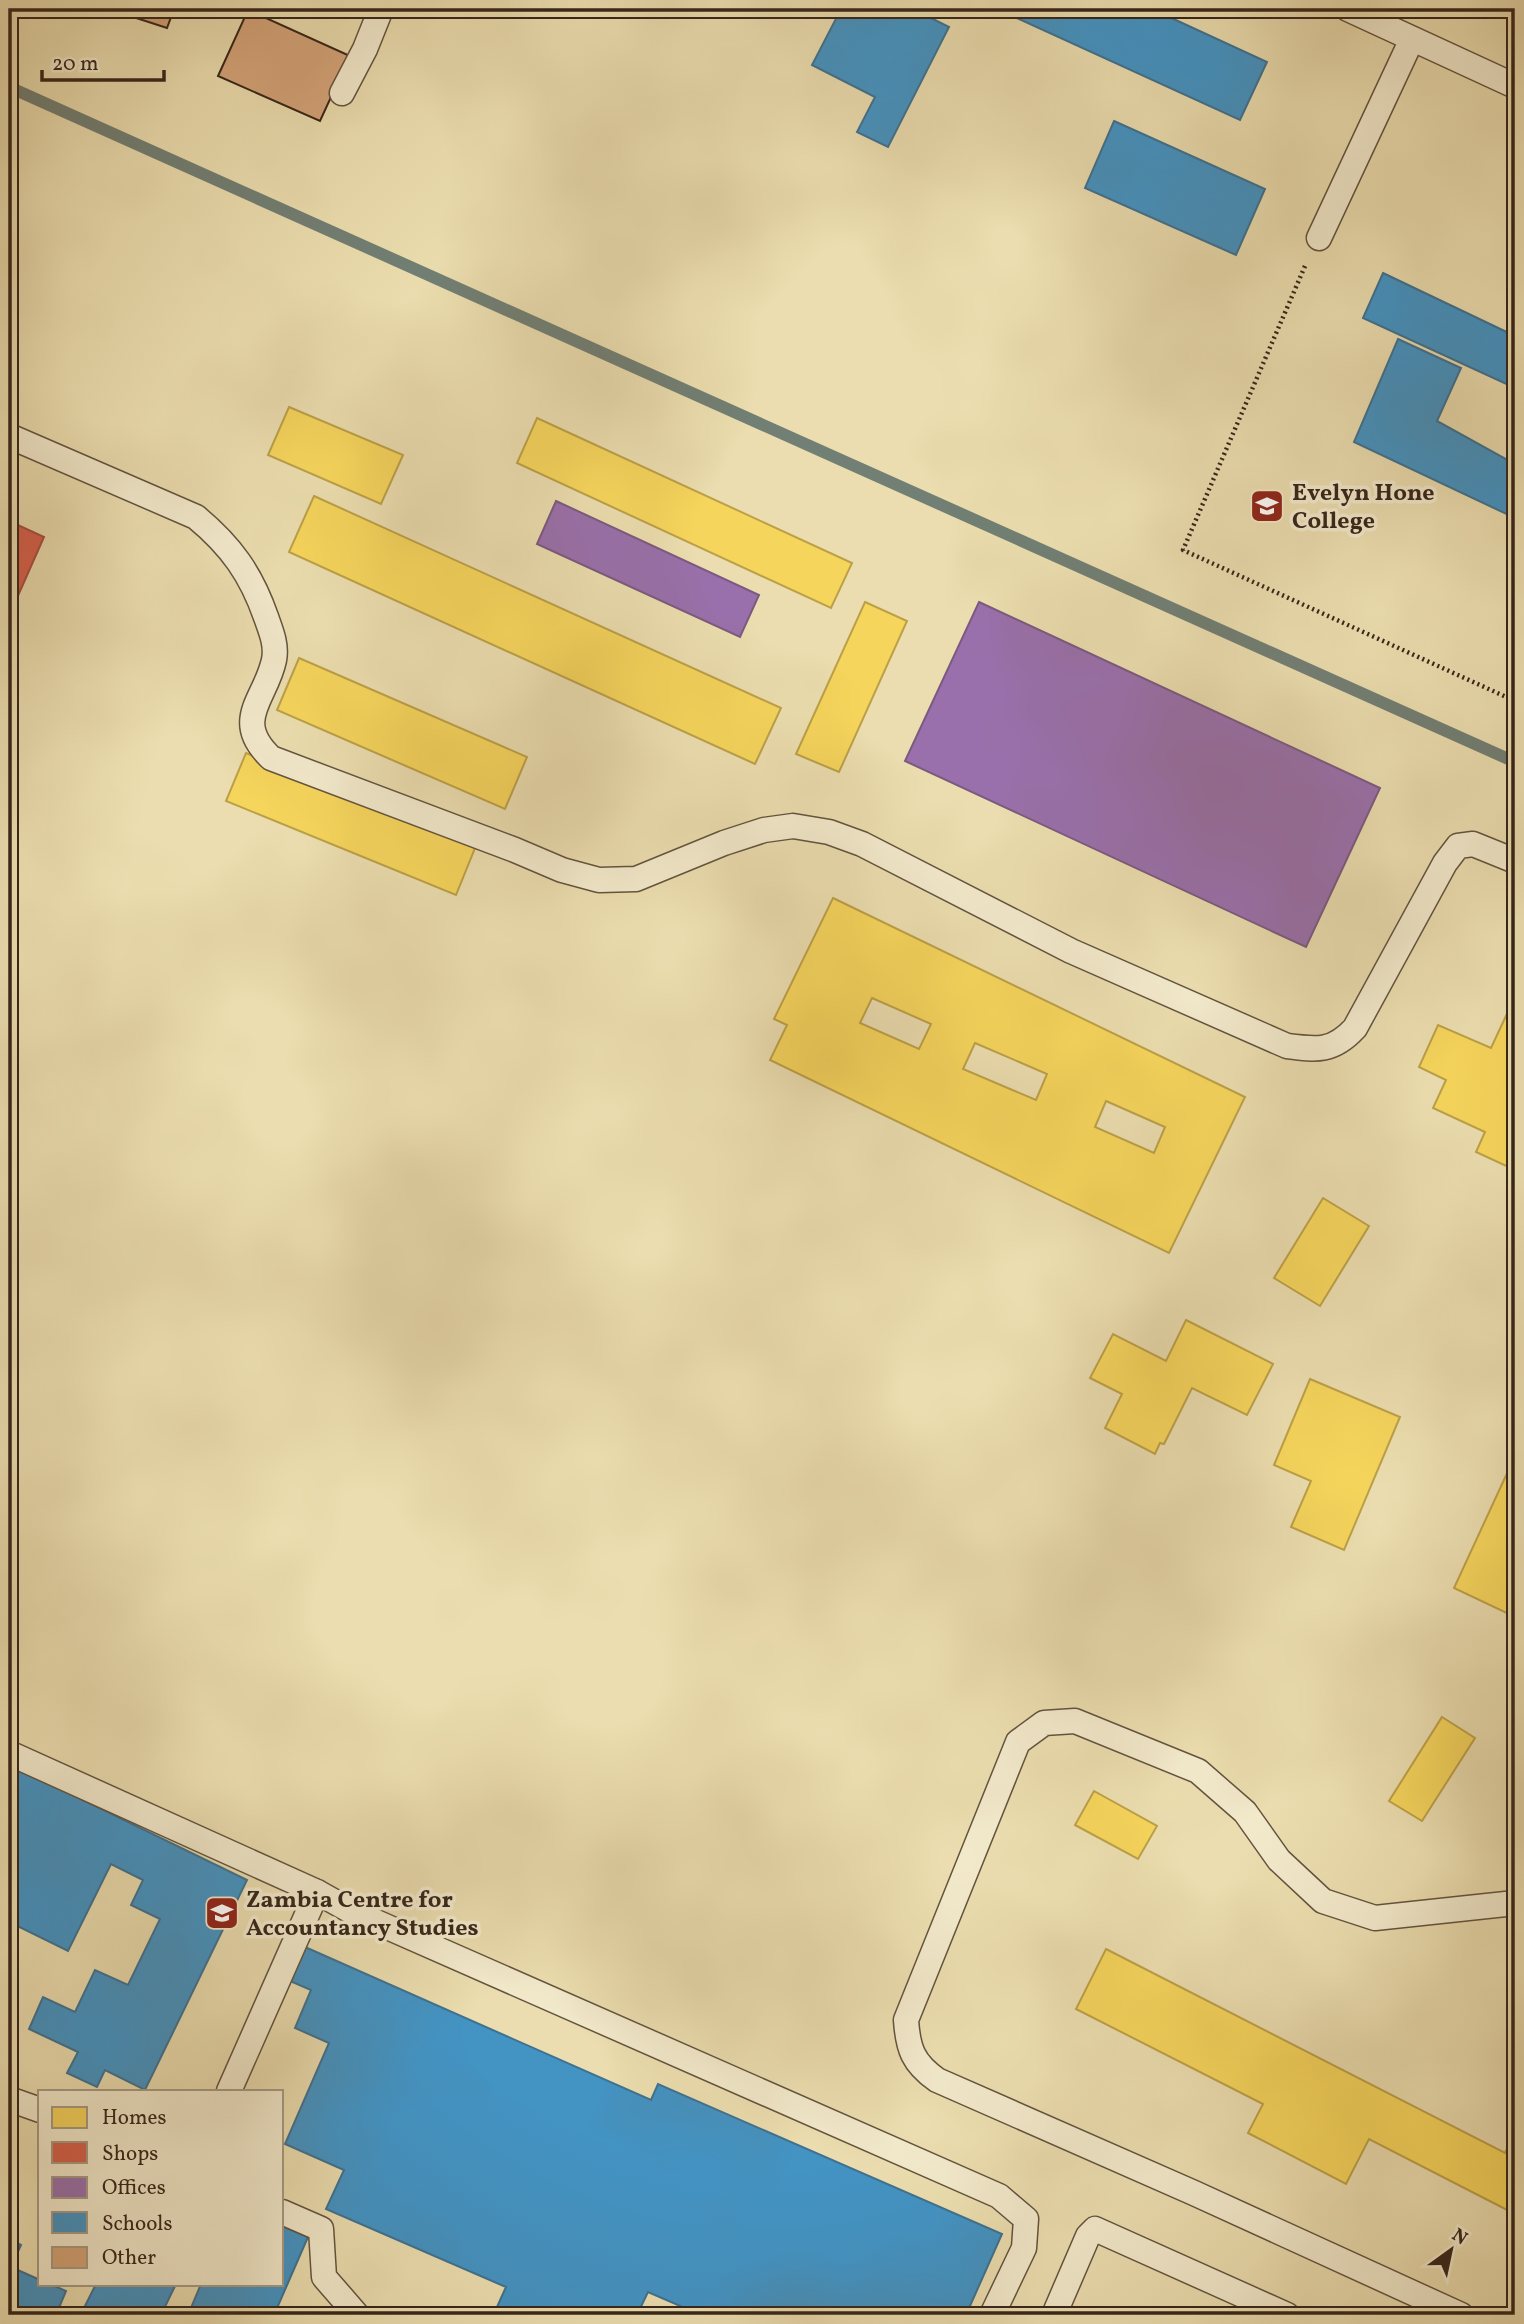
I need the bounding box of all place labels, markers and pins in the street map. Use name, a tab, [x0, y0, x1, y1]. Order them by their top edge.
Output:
place label: Evelyn Hone College	[1292, 477, 1435, 539]
school or university icon: Evelyn Hone College	[1248, 487, 1286, 525]
place label: Zambia Centre for Accountancy Studies	[246, 1884, 479, 1946]
school or university icon: Zambia Centre for Accountancy Studies	[203, 1894, 241, 1932]

